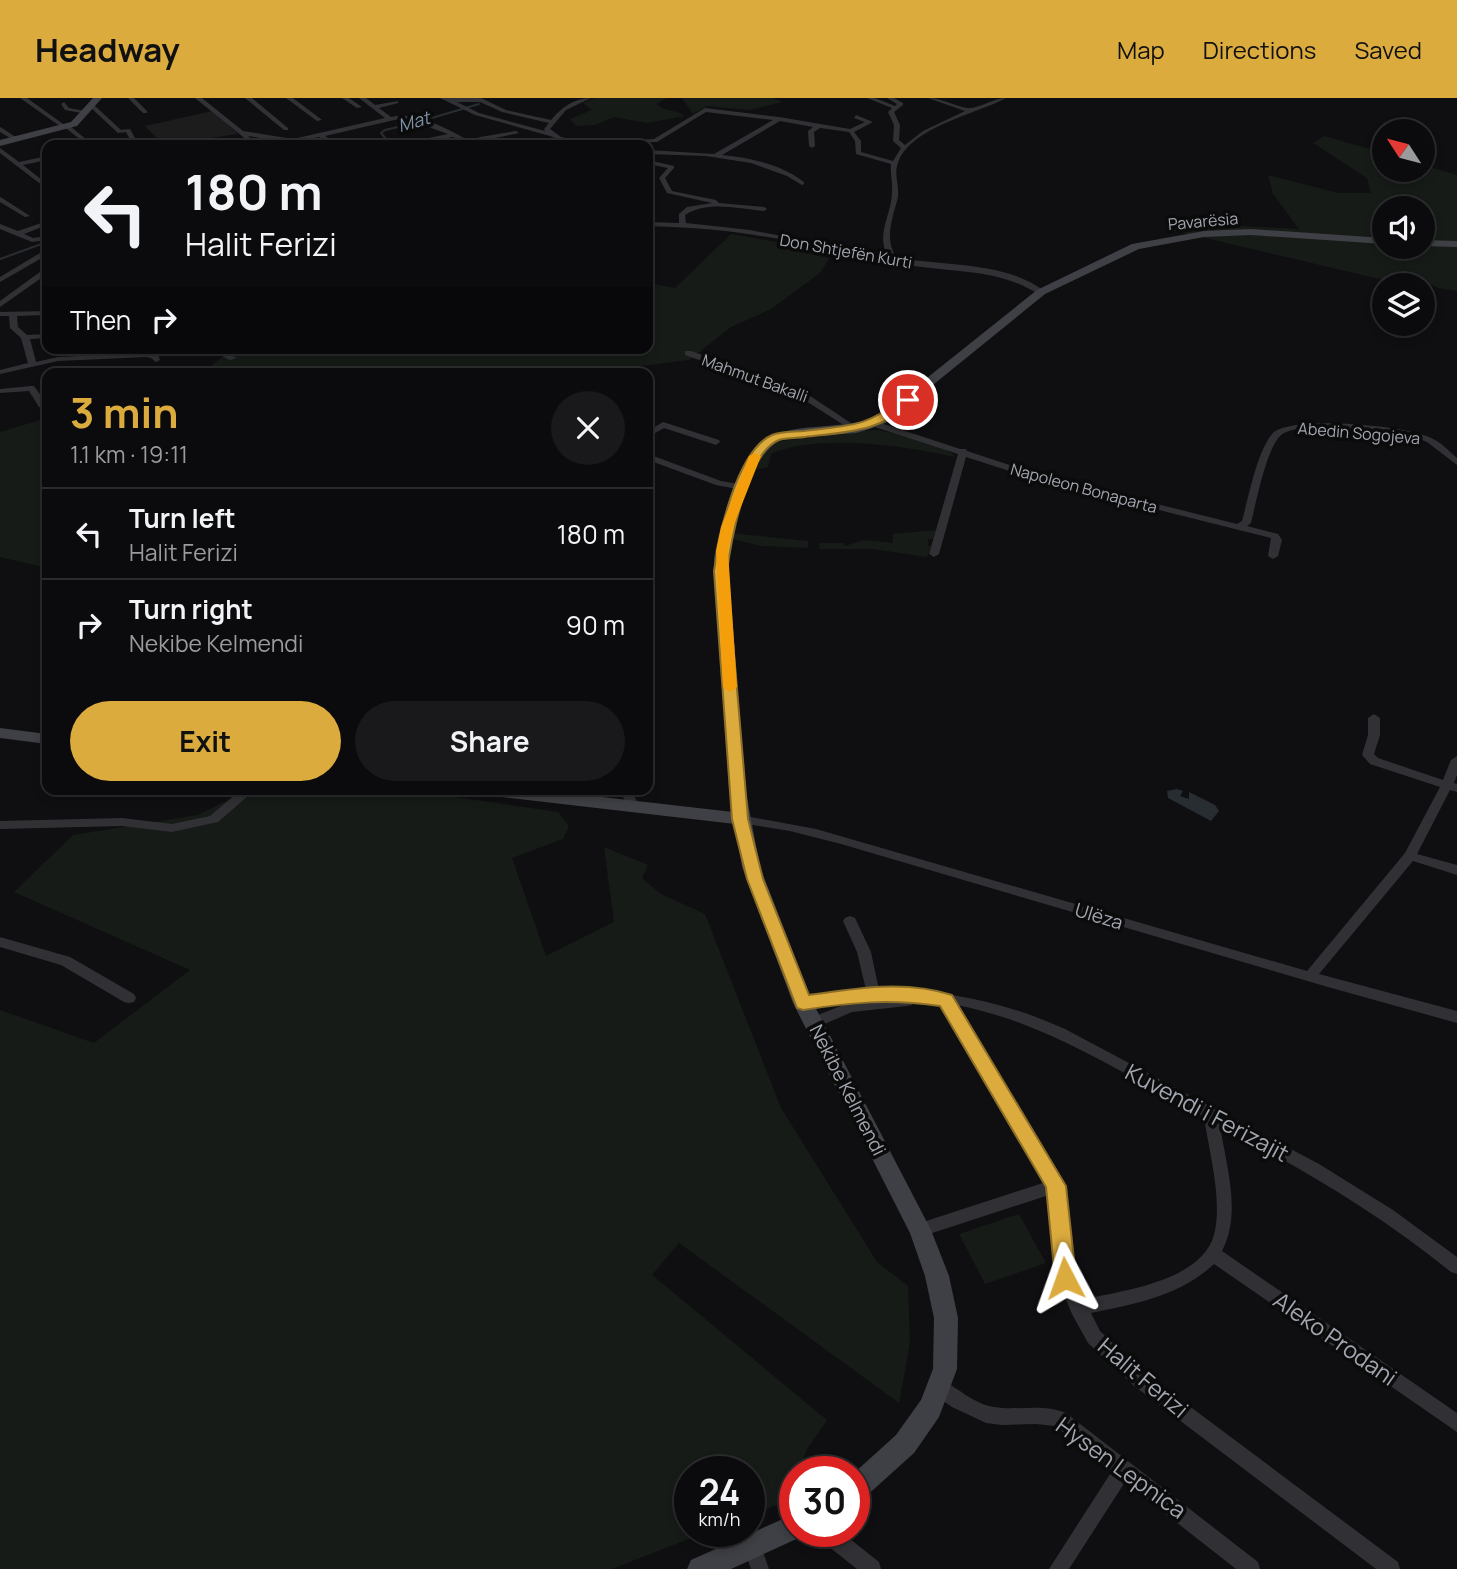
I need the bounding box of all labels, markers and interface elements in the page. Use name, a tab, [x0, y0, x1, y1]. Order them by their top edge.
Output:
text: Headway	[35, 27, 180, 72]
text: Map	[1117, 33, 1165, 66]
text: Directions	[1203, 33, 1316, 66]
text: Saved	[1354, 33, 1422, 66]
water label: Mat	[395, 105, 434, 137]
north arrow	[1372, 119, 1435, 182]
map controls	[1372, 119, 1435, 336]
text: 180 m	[185, 158, 323, 225]
icon: left	[70, 168, 161, 259]
button: sound	[1372, 196, 1435, 259]
street label: Pavarësia	[1167, 207, 1239, 235]
text: Halit Ferizi	[185, 222, 337, 266]
street label: Don Shtjefën Kurti	[778, 229, 914, 273]
button: layers	[1372, 273, 1435, 336]
icon: right	[145, 301, 183, 339]
text: Then	[70, 302, 131, 338]
street label: Mahmut Bakalli	[699, 349, 811, 407]
pin	[878, 370, 938, 430]
icon: arrive	[889, 381, 927, 419]
text: 3 min	[70, 383, 179, 441]
button: close	[551, 391, 625, 465]
street label: Abedin Sogojeva	[1297, 417, 1421, 449]
text: 1.1 km · 19:11	[70, 438, 188, 470]
street label: Napoleon Bonaparta	[1008, 458, 1160, 518]
text: Turn left	[129, 500, 236, 536]
icon: left	[70, 515, 108, 553]
text: 180 m	[557, 516, 625, 552]
text: Halit Ferizi	[129, 536, 238, 568]
text: Turn right	[129, 591, 253, 627]
icon: right	[70, 606, 108, 644]
text: 90 m	[566, 607, 625, 643]
text: Nekibe Kelmendi	[129, 627, 303, 659]
button: Exit	[70, 701, 341, 781]
button: Share	[355, 701, 625, 781]
street label: Ulëza	[1072, 896, 1126, 936]
street label: Nekibe Kelmendi	[804, 1020, 892, 1160]
street label: Kuvendi i Ferizajit	[1120, 1056, 1295, 1169]
position arrow	[1028, 1241, 1102, 1315]
street label: Aleko Prodani	[1268, 1284, 1404, 1393]
street label: Halit Ferizi	[1092, 1330, 1196, 1425]
street label: Hysen Lepnica	[1050, 1409, 1193, 1525]
speed limit sign: 30	[779, 1456, 870, 1547]
text: 24	[699, 1468, 740, 1516]
text: km/h	[699, 1507, 740, 1531]

